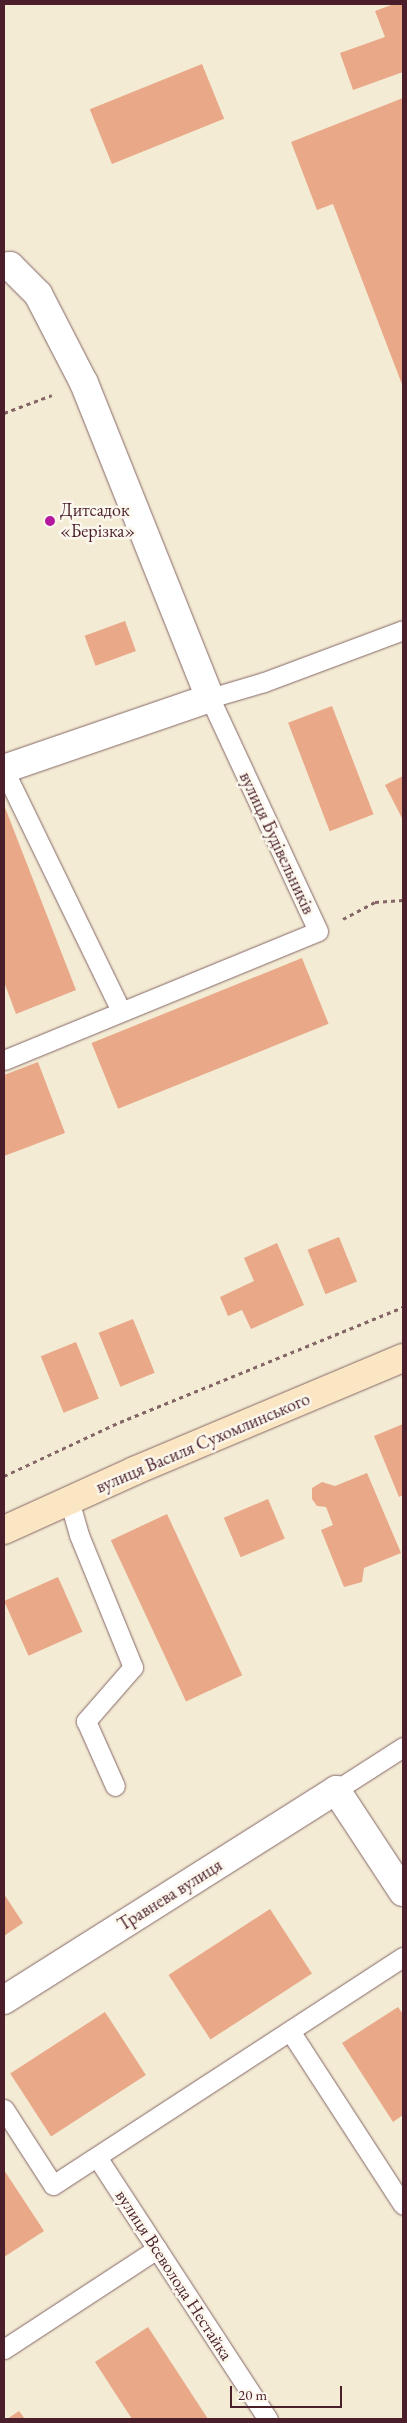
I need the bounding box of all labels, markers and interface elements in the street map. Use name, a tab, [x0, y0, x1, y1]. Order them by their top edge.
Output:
place label: Дитсадок «Берізка»	[60, 500, 135, 542]
marker: Дитсадок «Берізка»	[44, 515, 56, 527]
street label: вулиця Будівельників	[235, 769, 319, 917]
street label: вулиця Василя Сухомлинського	[93, 1388, 313, 1498]
street label: Травнева вулиця	[114, 1854, 226, 1936]
street label: вулиця Всеволода Нестайка	[111, 2186, 237, 2364]
scale bar	[232, 2376, 344, 2408]
text: 20 m	[238, 2385, 267, 2404]

